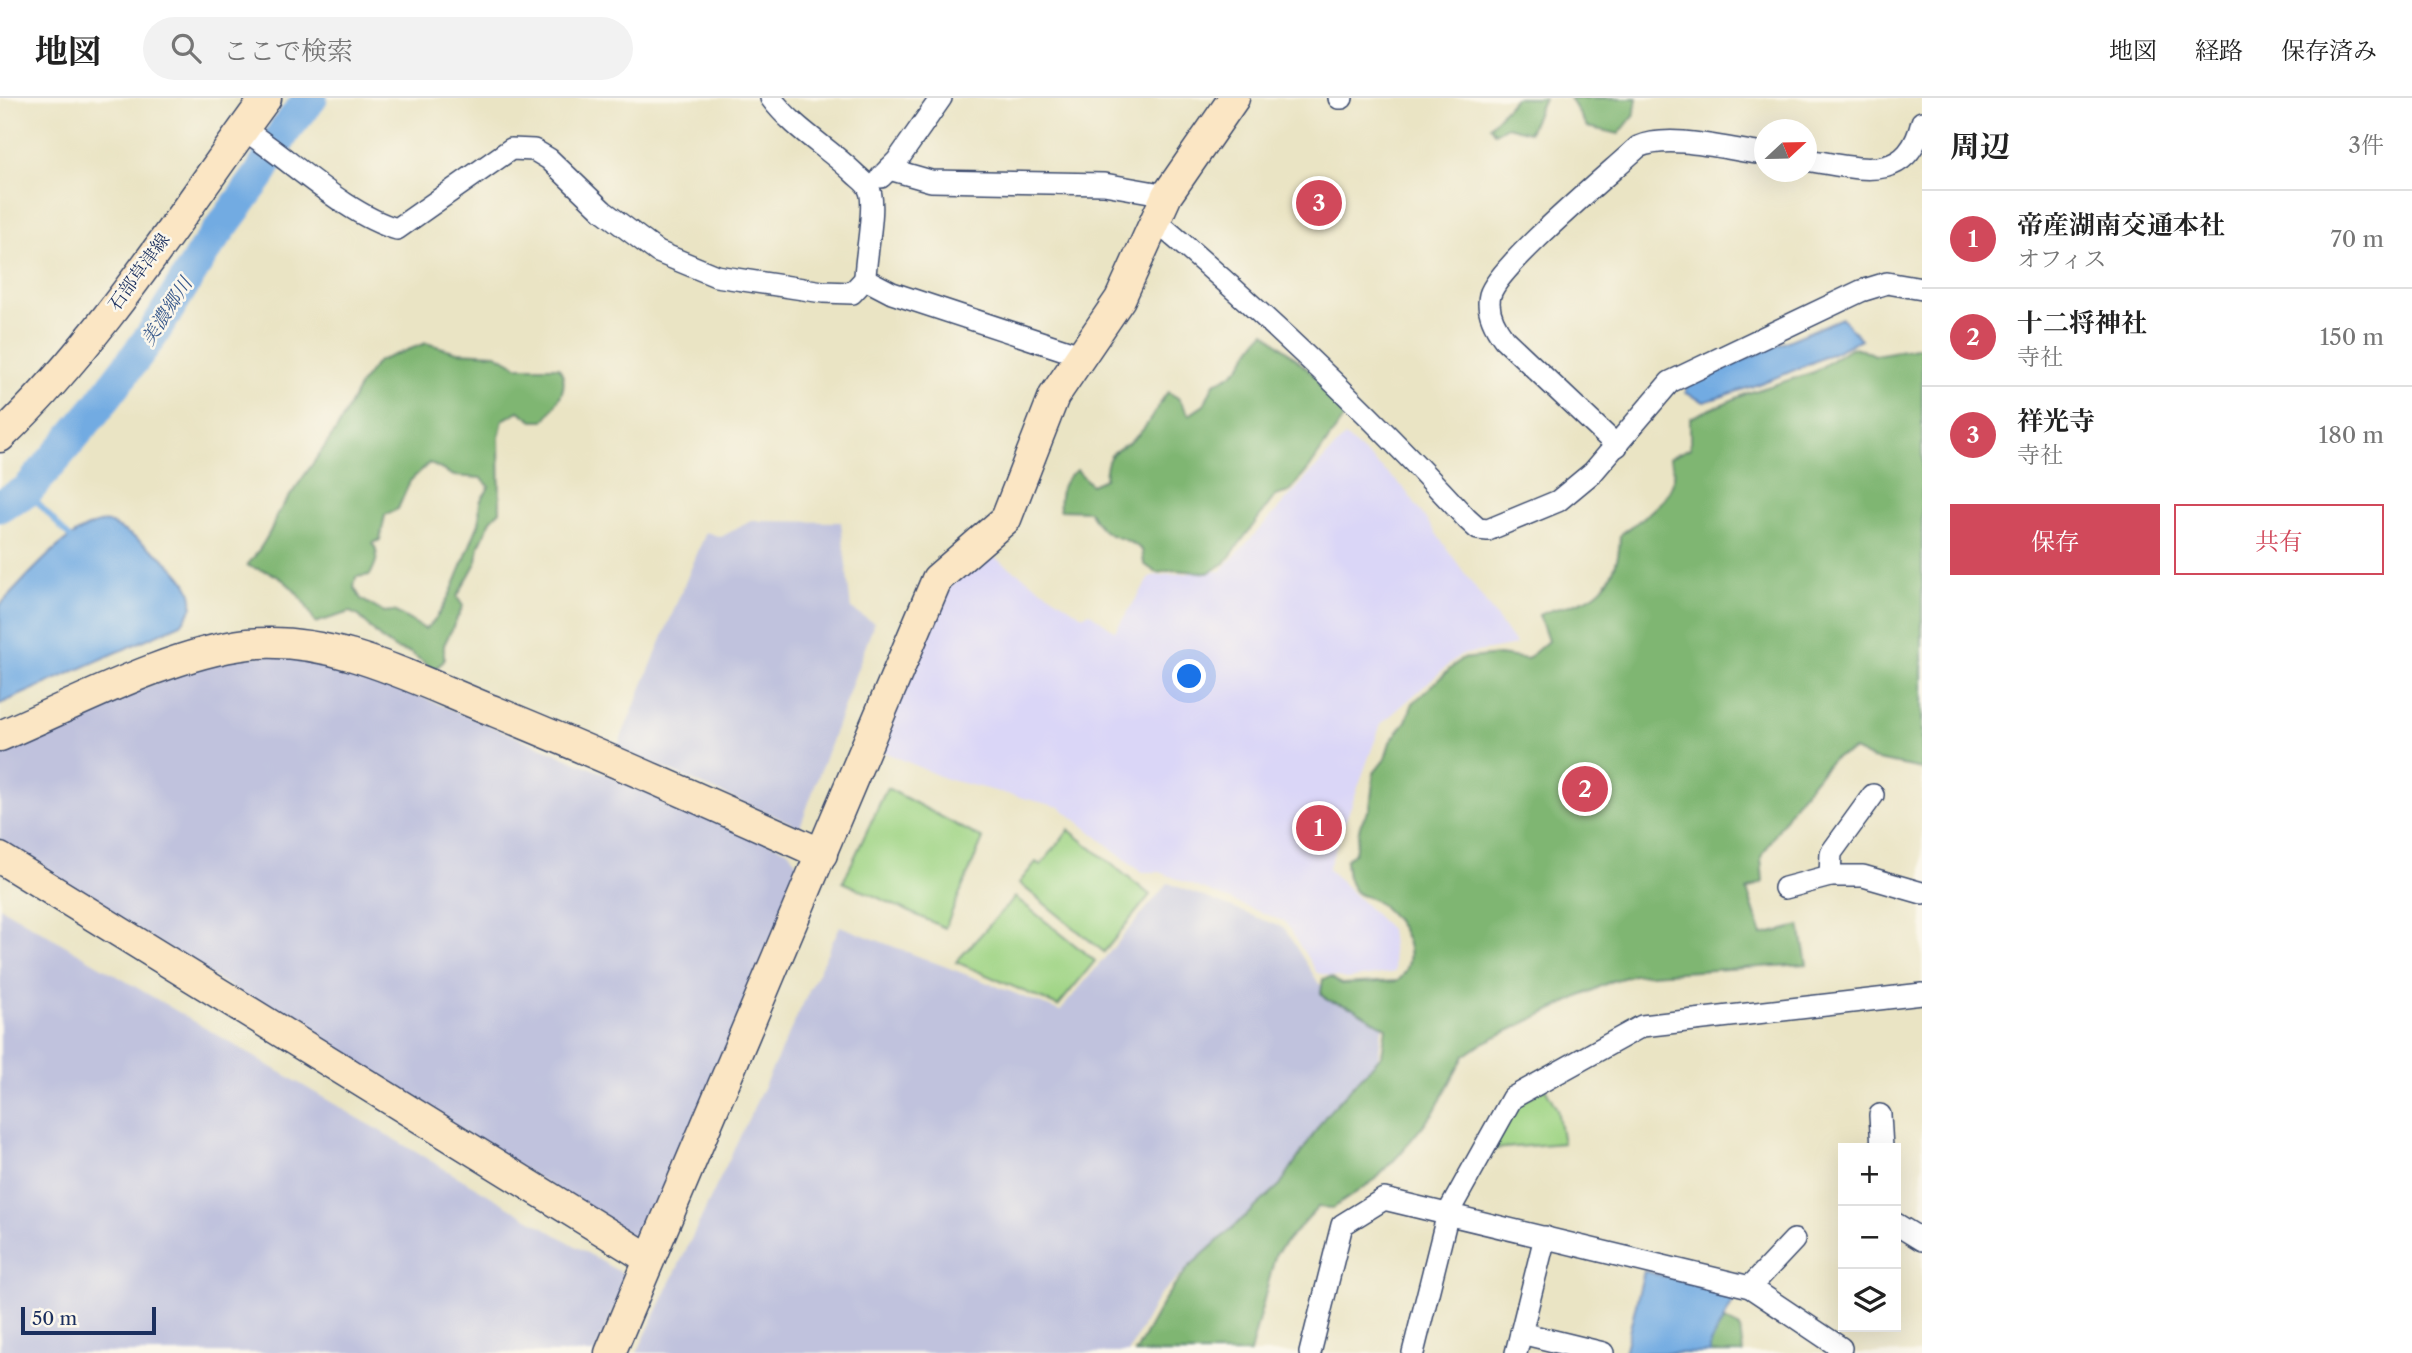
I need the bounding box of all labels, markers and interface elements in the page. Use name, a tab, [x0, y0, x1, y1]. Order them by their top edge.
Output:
search box	[143, 17, 633, 80]
icon: search	[167, 29, 205, 67]
text: 地図	[35, 31, 101, 72]
text: ここで検索	[223, 35, 353, 67]
text: 地図	[2109, 36, 2157, 65]
text: 経路	[2195, 36, 2243, 65]
text: 保存済み	[2281, 36, 2377, 65]
north arrow	[1754, 119, 1817, 182]
text: 周辺	[1950, 128, 2010, 165]
text: 3件	[2348, 131, 2384, 159]
pin: 3	[1296, 177, 1342, 229]
text: 帝産湖南交通本社	[2017, 209, 2225, 241]
text: 1	[1968, 225, 1978, 253]
text: 70 m	[2331, 225, 2384, 253]
street label: 石部草津線	[104, 229, 174, 315]
text: オフィス	[2017, 245, 2106, 273]
water label: 美濃郷川	[136, 271, 198, 349]
text: 十二将神社	[2017, 307, 2147, 339]
text: 2	[1966, 323, 1980, 351]
text: 150 m	[2320, 323, 2384, 351]
text: 寺社	[2017, 343, 2063, 371]
text: 祥光寺	[2017, 405, 2095, 437]
text: 3	[1967, 421, 1980, 449]
text: 180 m	[2319, 421, 2384, 449]
text: 寺社	[2017, 441, 2063, 469]
button: 保存	[1950, 504, 2160, 575]
button: 共有	[2174, 504, 2384, 575]
your location	[1172, 659, 1206, 693]
pin: 2	[1562, 763, 1608, 815]
pin: 1	[1296, 802, 1342, 854]
map controls	[1838, 1143, 1901, 1332]
button: +	[1838, 1143, 1901, 1206]
button: −	[1838, 1206, 1901, 1269]
button: layers	[1838, 1269, 1901, 1332]
scale bar	[21, 1304, 156, 1336]
text: 50 m	[32, 1307, 77, 1330]

